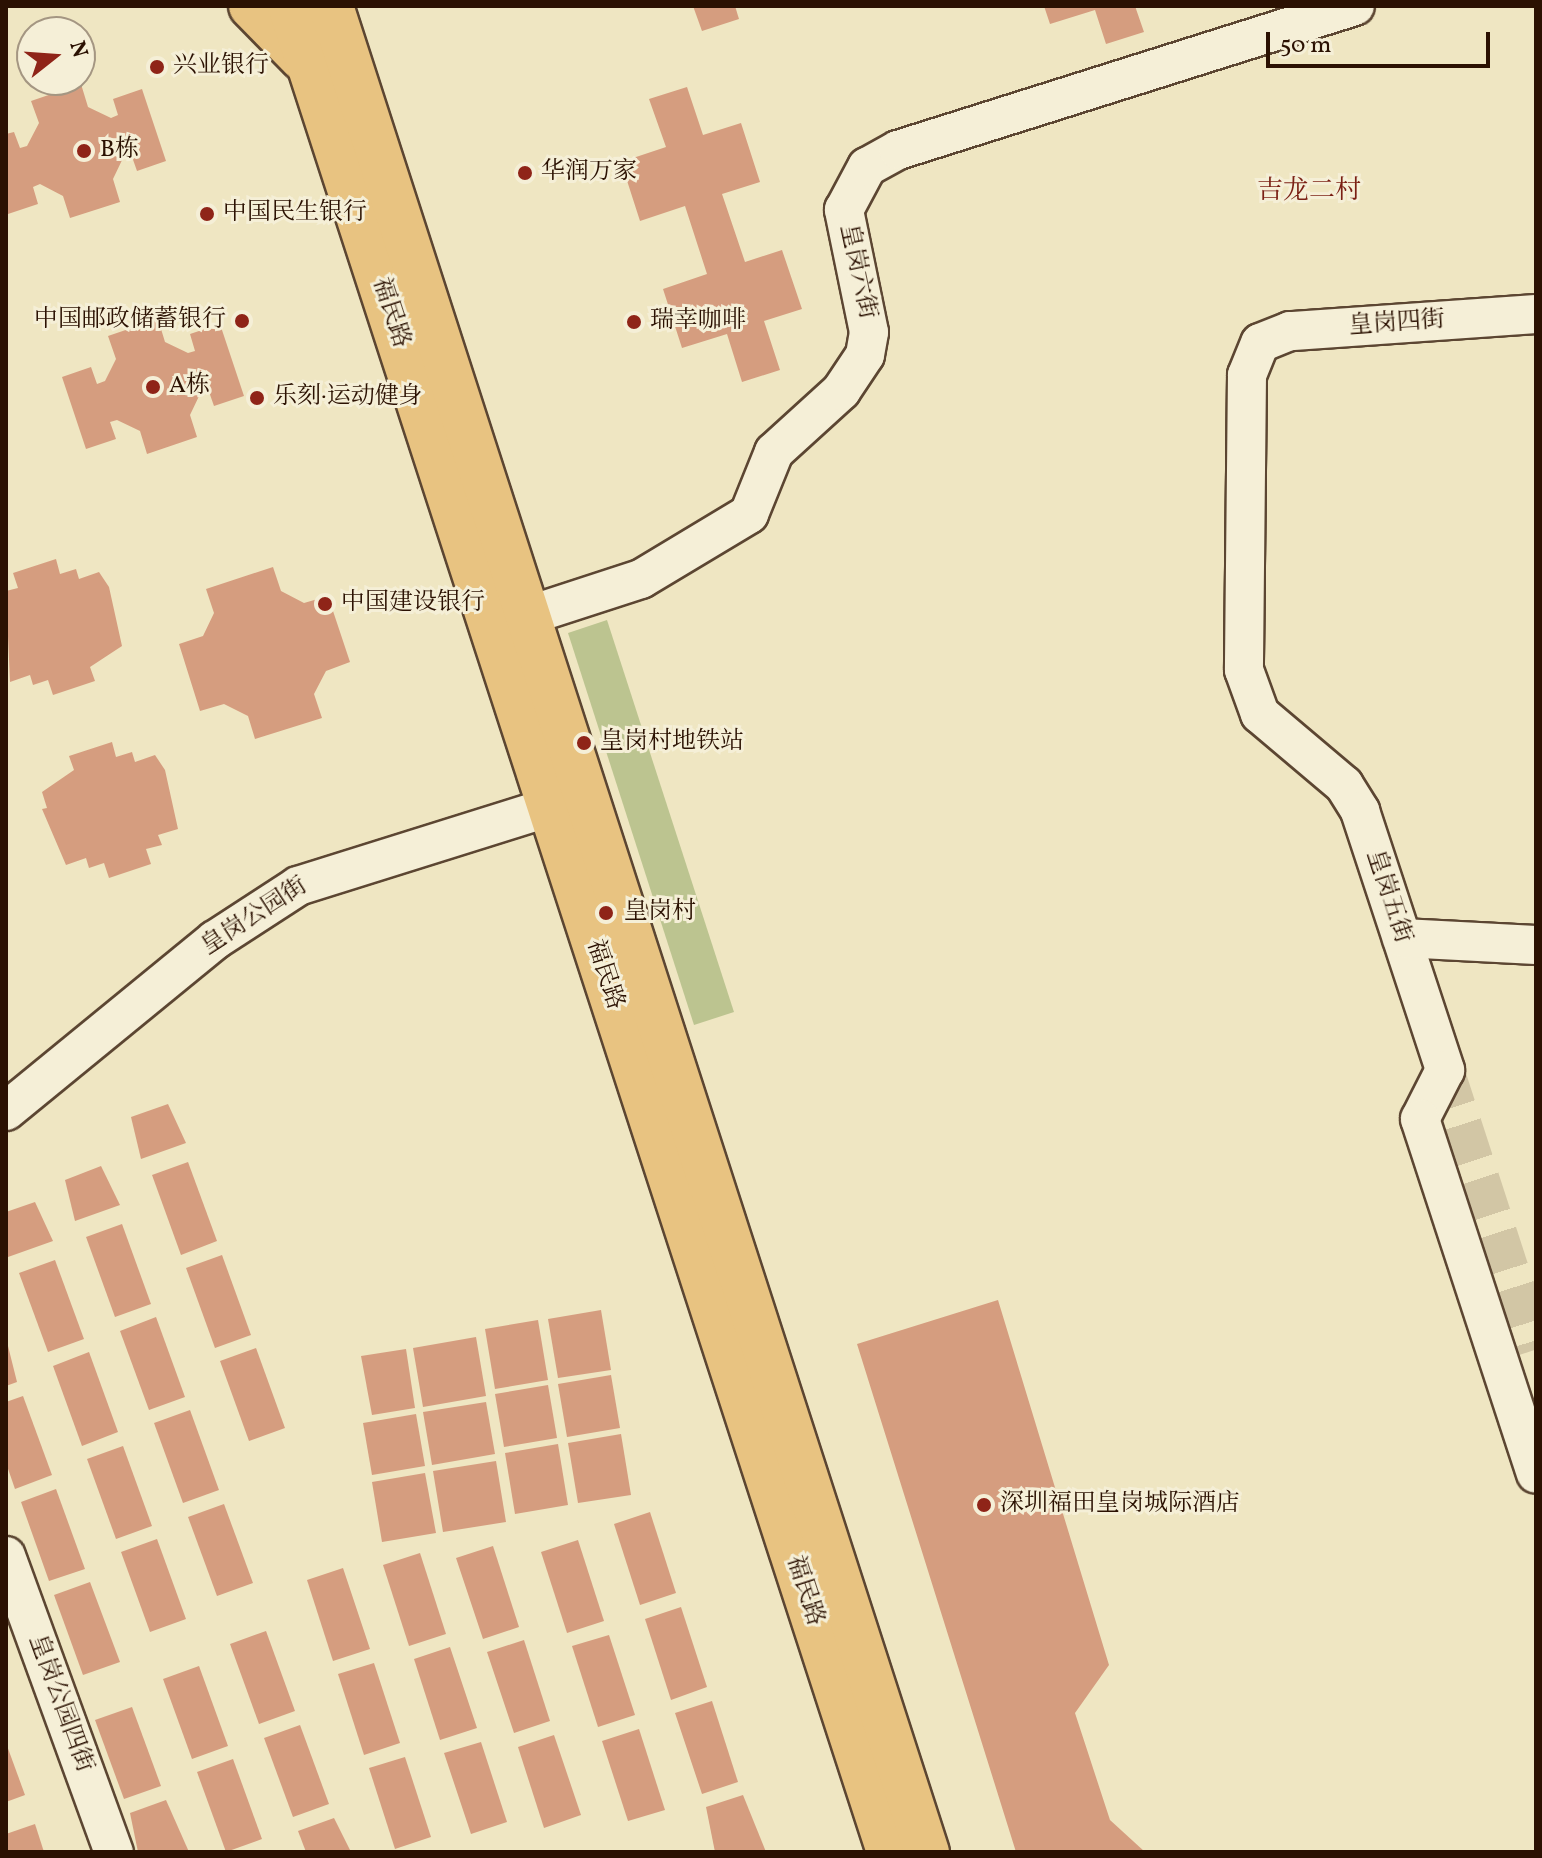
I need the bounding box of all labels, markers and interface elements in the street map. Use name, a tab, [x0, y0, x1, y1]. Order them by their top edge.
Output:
north arrow	[16, 16, 96, 96]
scale bar	[1270, 16, 1494, 66]
text: 50 m	[1280, 29, 1332, 63]
text: N	[60, 37, 95, 62]
place label: 兴业银行	[173, 53, 269, 81]
marker: 兴业银行	[148, 58, 166, 76]
place label: B栋	[100, 137, 139, 165]
marker: B栋	[75, 142, 93, 160]
place label: 华润万家	[541, 159, 637, 187]
marker: 华润万家	[516, 164, 534, 182]
district label: 吉龙二村	[1257, 176, 1361, 208]
place label: 中国民生银行	[223, 200, 367, 228]
marker: 中国民生银行	[198, 205, 216, 223]
street label: 皇岗六街	[833, 222, 881, 322]
street label: 福民路	[365, 274, 415, 352]
street label: 皇岗四街	[1348, 306, 1446, 342]
place label: 中国邮政储蓄银行	[34, 307, 226, 335]
place label: 瑞幸咖啡	[650, 308, 746, 336]
marker: 中国邮政储蓄银行	[233, 312, 251, 330]
marker: 瑞幸咖啡	[625, 313, 643, 331]
place label: A栋	[169, 373, 210, 401]
marker: A栋	[144, 378, 162, 396]
place label: 乐刻·运动健身	[273, 384, 423, 412]
marker: 乐刻·运动健身	[248, 389, 266, 407]
place label: 中国建设银行	[341, 590, 485, 618]
marker: 中国建设银行	[316, 595, 334, 613]
place label: 皇岗村地铁站	[600, 729, 744, 757]
marker: 皇岗村地铁站	[575, 734, 593, 752]
street label: 皇岗五街	[1359, 847, 1417, 947]
street label: 皇岗公园街	[197, 872, 313, 962]
place label: 皇岗村	[624, 899, 696, 927]
marker: 皇岗村	[595, 902, 617, 924]
street label: 福民路	[579, 936, 629, 1014]
place label: 深圳福田皇岗城际酒店	[1000, 1491, 1240, 1519]
marker: 深圳福田皇岗城际酒店	[975, 1496, 993, 1514]
street label: 福民路	[779, 1552, 829, 1630]
street label: 皇岗公园四街	[22, 1631, 98, 1777]

